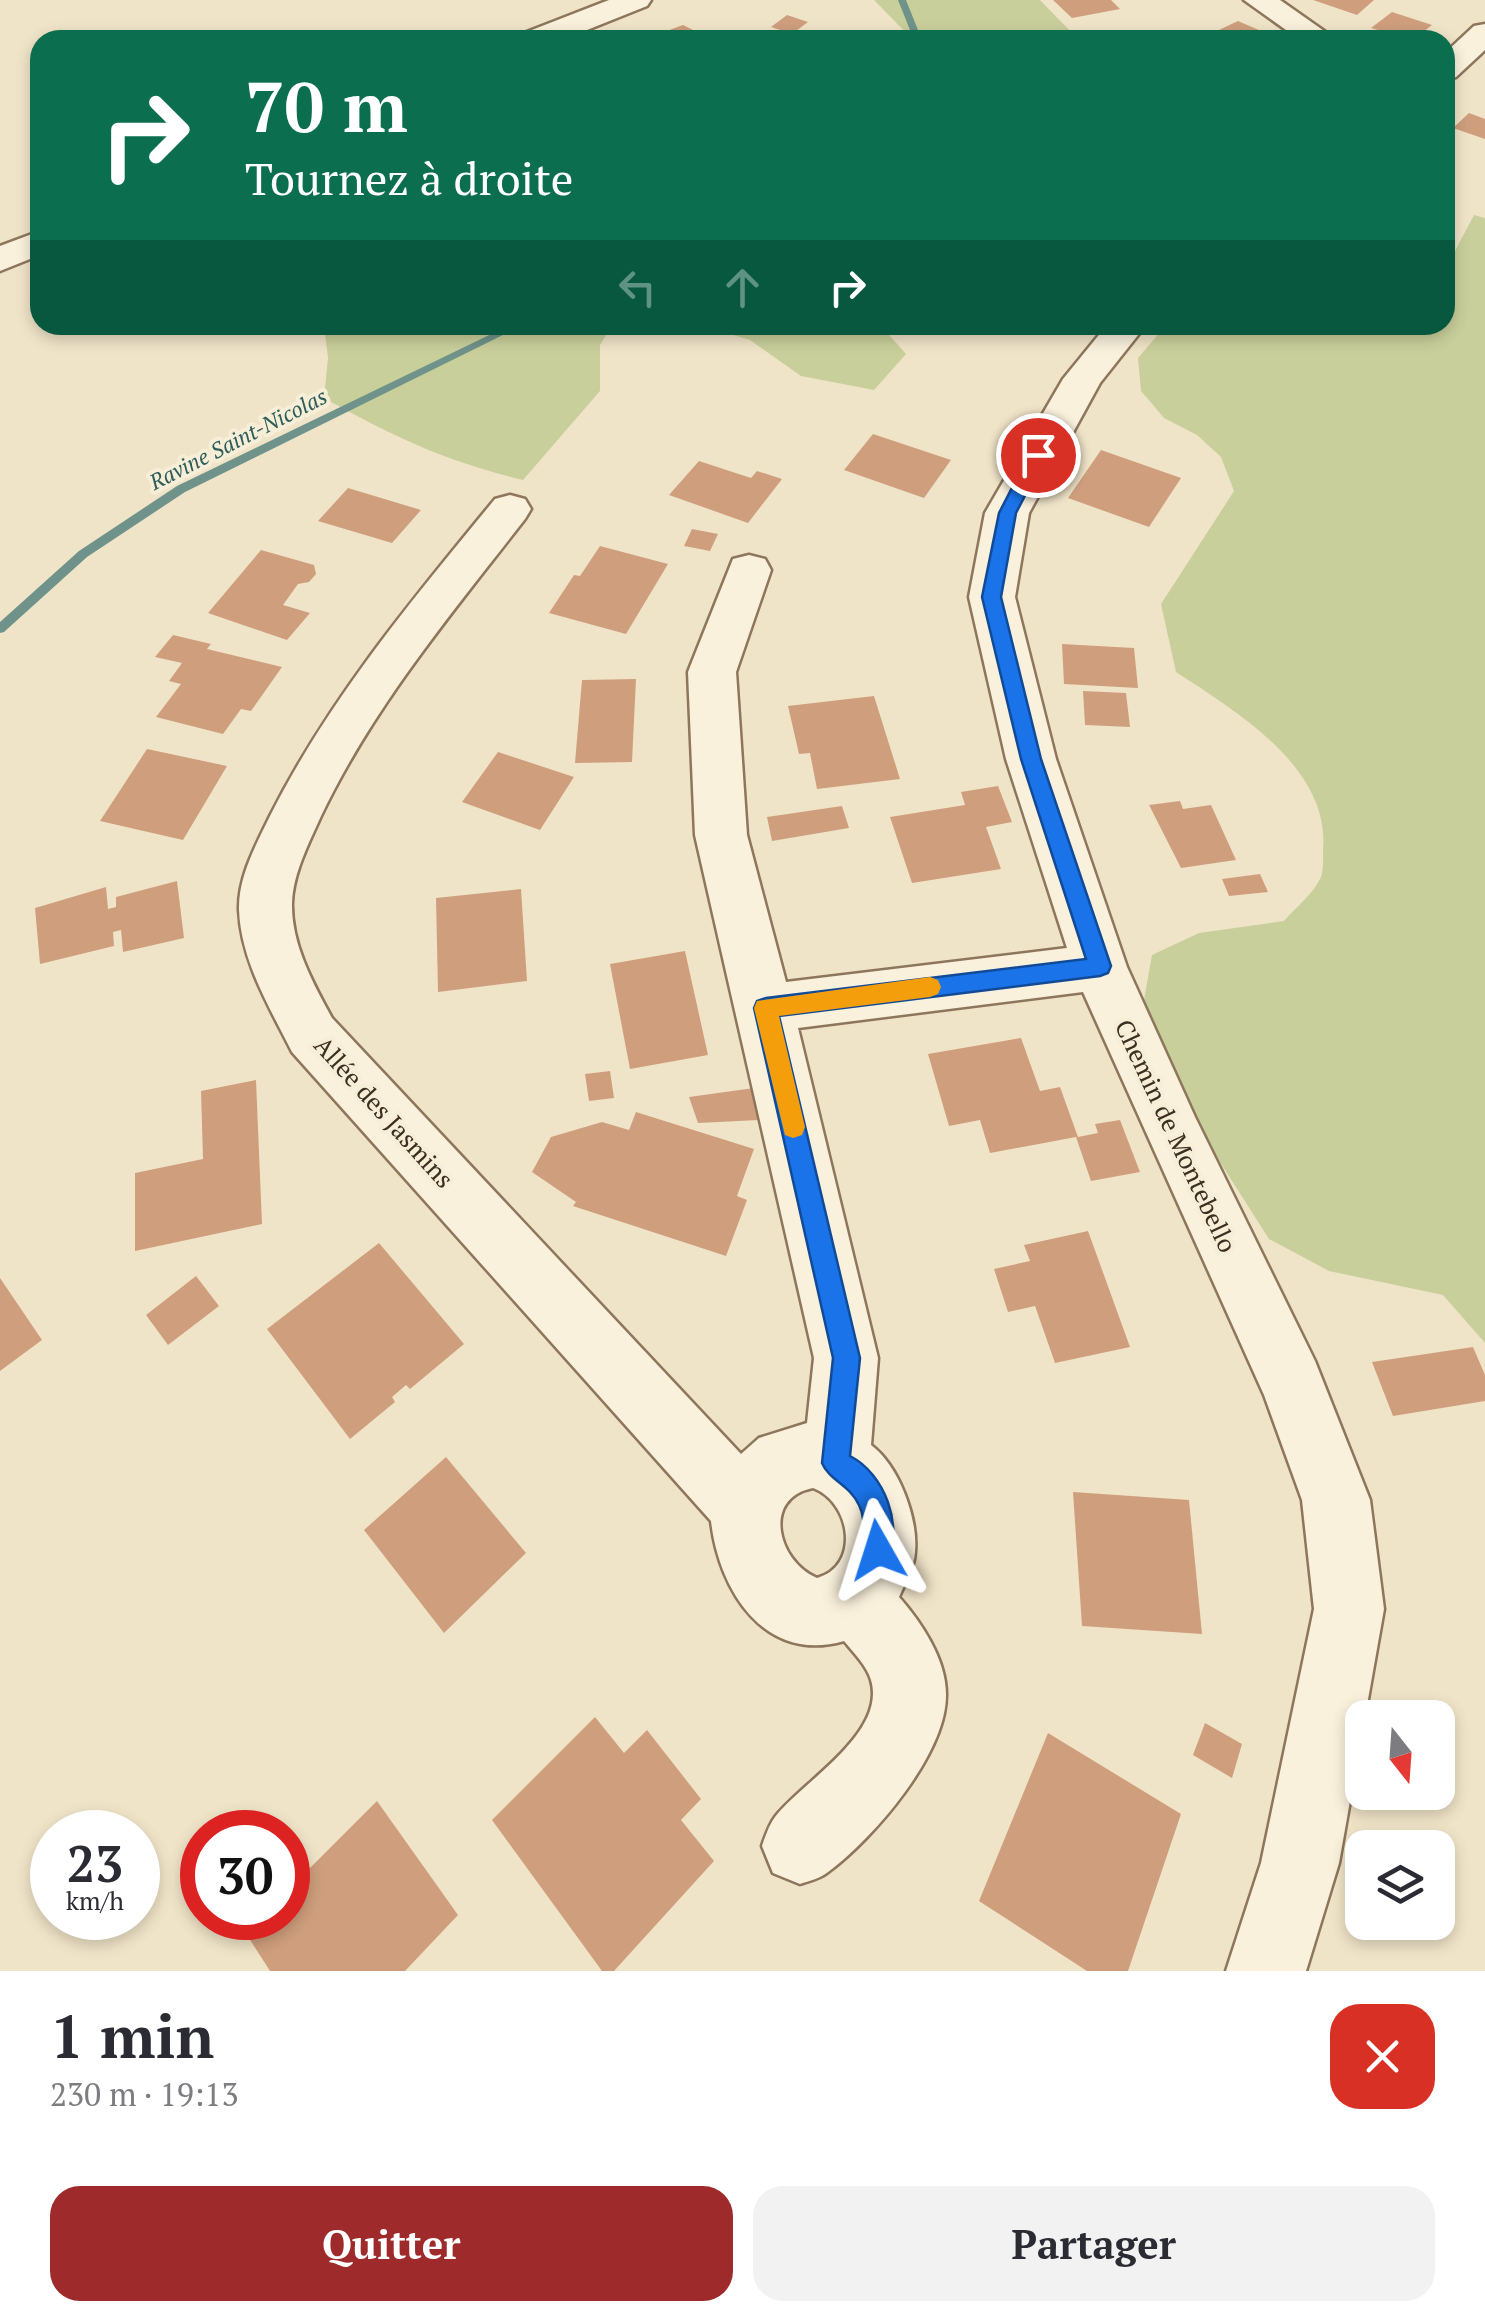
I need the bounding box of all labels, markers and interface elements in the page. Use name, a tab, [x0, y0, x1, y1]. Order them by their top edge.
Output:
text: 70 m	[245, 59, 408, 152]
icon: right	[80, 70, 210, 200]
text: Tournez à droite	[245, 148, 573, 208]
icon: left	[610, 260, 665, 315]
icon: ahead	[715, 260, 770, 315]
icon: right	[820, 260, 875, 315]
water label: Ravine Saint-Nicolas	[143, 381, 332, 496]
pin	[996, 413, 1081, 498]
icon: arrive	[1011, 428, 1066, 483]
street label: Chemin de Montebello	[1108, 1014, 1245, 1257]
street label: Allée des Jasmins	[307, 1029, 461, 1195]
position arrow	[826, 1498, 930, 1602]
north arrow	[1345, 1700, 1455, 1810]
map controls	[1345, 1700, 1455, 1940]
speed limit sign: 30	[180, 1810, 310, 1940]
text: 23	[67, 1830, 123, 1896]
button: layers	[1345, 1830, 1455, 1940]
text: km/h	[66, 1884, 124, 1917]
text: 1 min	[50, 1996, 214, 2075]
button: close	[1330, 2004, 1435, 2109]
text: 230 m · 19:13	[50, 2073, 238, 2115]
button: Quitter	[50, 2186, 733, 2301]
button: Partager	[753, 2186, 1435, 2301]

